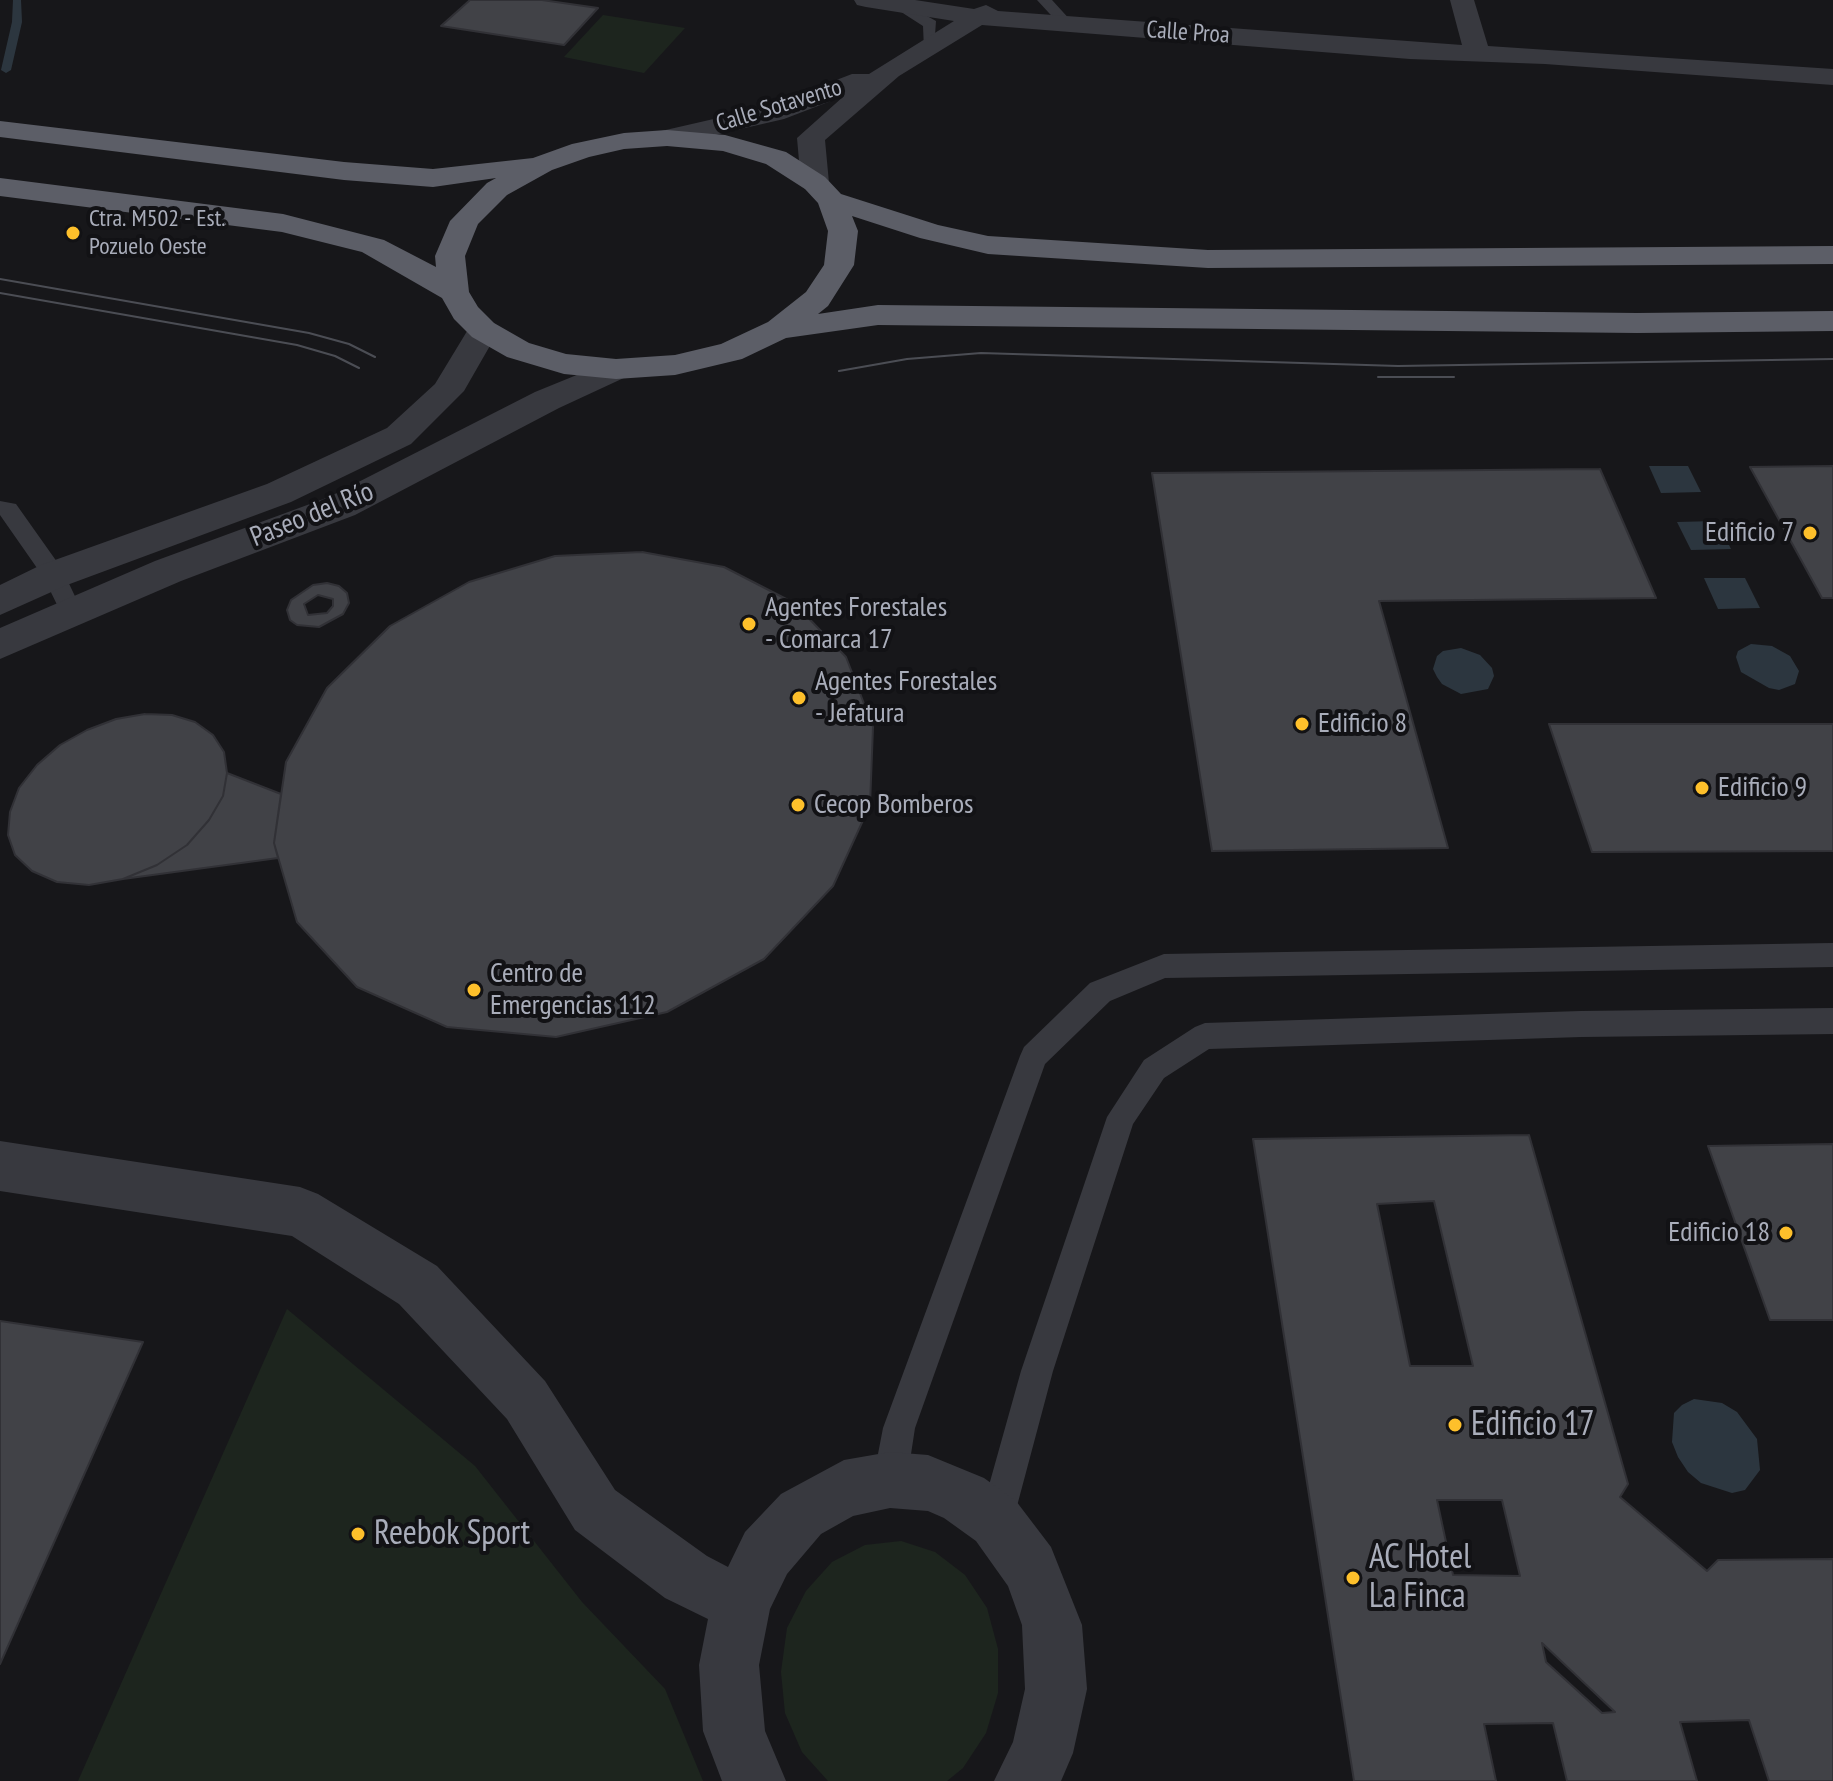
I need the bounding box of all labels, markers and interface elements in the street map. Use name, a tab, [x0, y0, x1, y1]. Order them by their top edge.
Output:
street label: Calle Proa	[1146, 16, 1230, 50]
street label: Calle Sotavento	[713, 73, 845, 139]
place label: Ctra. M502 - Est. Pozuelo Oeste	[89, 205, 226, 261]
marker: Ctra. M502 - Est. Pozuelo Oeste	[64, 224, 82, 242]
street label: Paseo del Río	[246, 475, 378, 555]
place label: Edificio 7	[1705, 516, 1794, 550]
marker: Edificio 7	[1801, 524, 1819, 542]
place label: Agentes Forestales - Comarca 17	[765, 591, 947, 657]
marker: Agentes Forestales - Comarca 17	[740, 615, 758, 633]
place label: Agentes Forestales - Jefatura	[815, 665, 997, 731]
marker: Agentes Forestales - Jefatura	[790, 689, 808, 707]
place label: Edificio 8	[1318, 707, 1407, 741]
marker: Edificio 8	[1293, 715, 1311, 733]
place label: Edificio 9	[1718, 771, 1807, 805]
marker: Edificio 9	[1693, 779, 1711, 797]
place label: Cecop Bomberos	[814, 788, 974, 822]
marker: Cecop Bomberos	[789, 796, 807, 814]
place label: Centro de Emergencias 112	[490, 957, 656, 1023]
marker: Centro de Emergencias 112	[465, 981, 483, 999]
place label: Edificio 18	[1668, 1216, 1770, 1250]
marker: Edificio 18	[1777, 1224, 1795, 1242]
place label: Edificio 17	[1471, 1405, 1595, 1445]
marker: Edificio 17	[1446, 1416, 1464, 1434]
place label: Reebok Sport	[374, 1514, 530, 1554]
marker: Reebok Sport	[349, 1525, 367, 1543]
place label: AC Hotel La Finca	[1369, 1538, 1471, 1618]
marker: AC Hotel La Finca	[1344, 1569, 1362, 1587]

